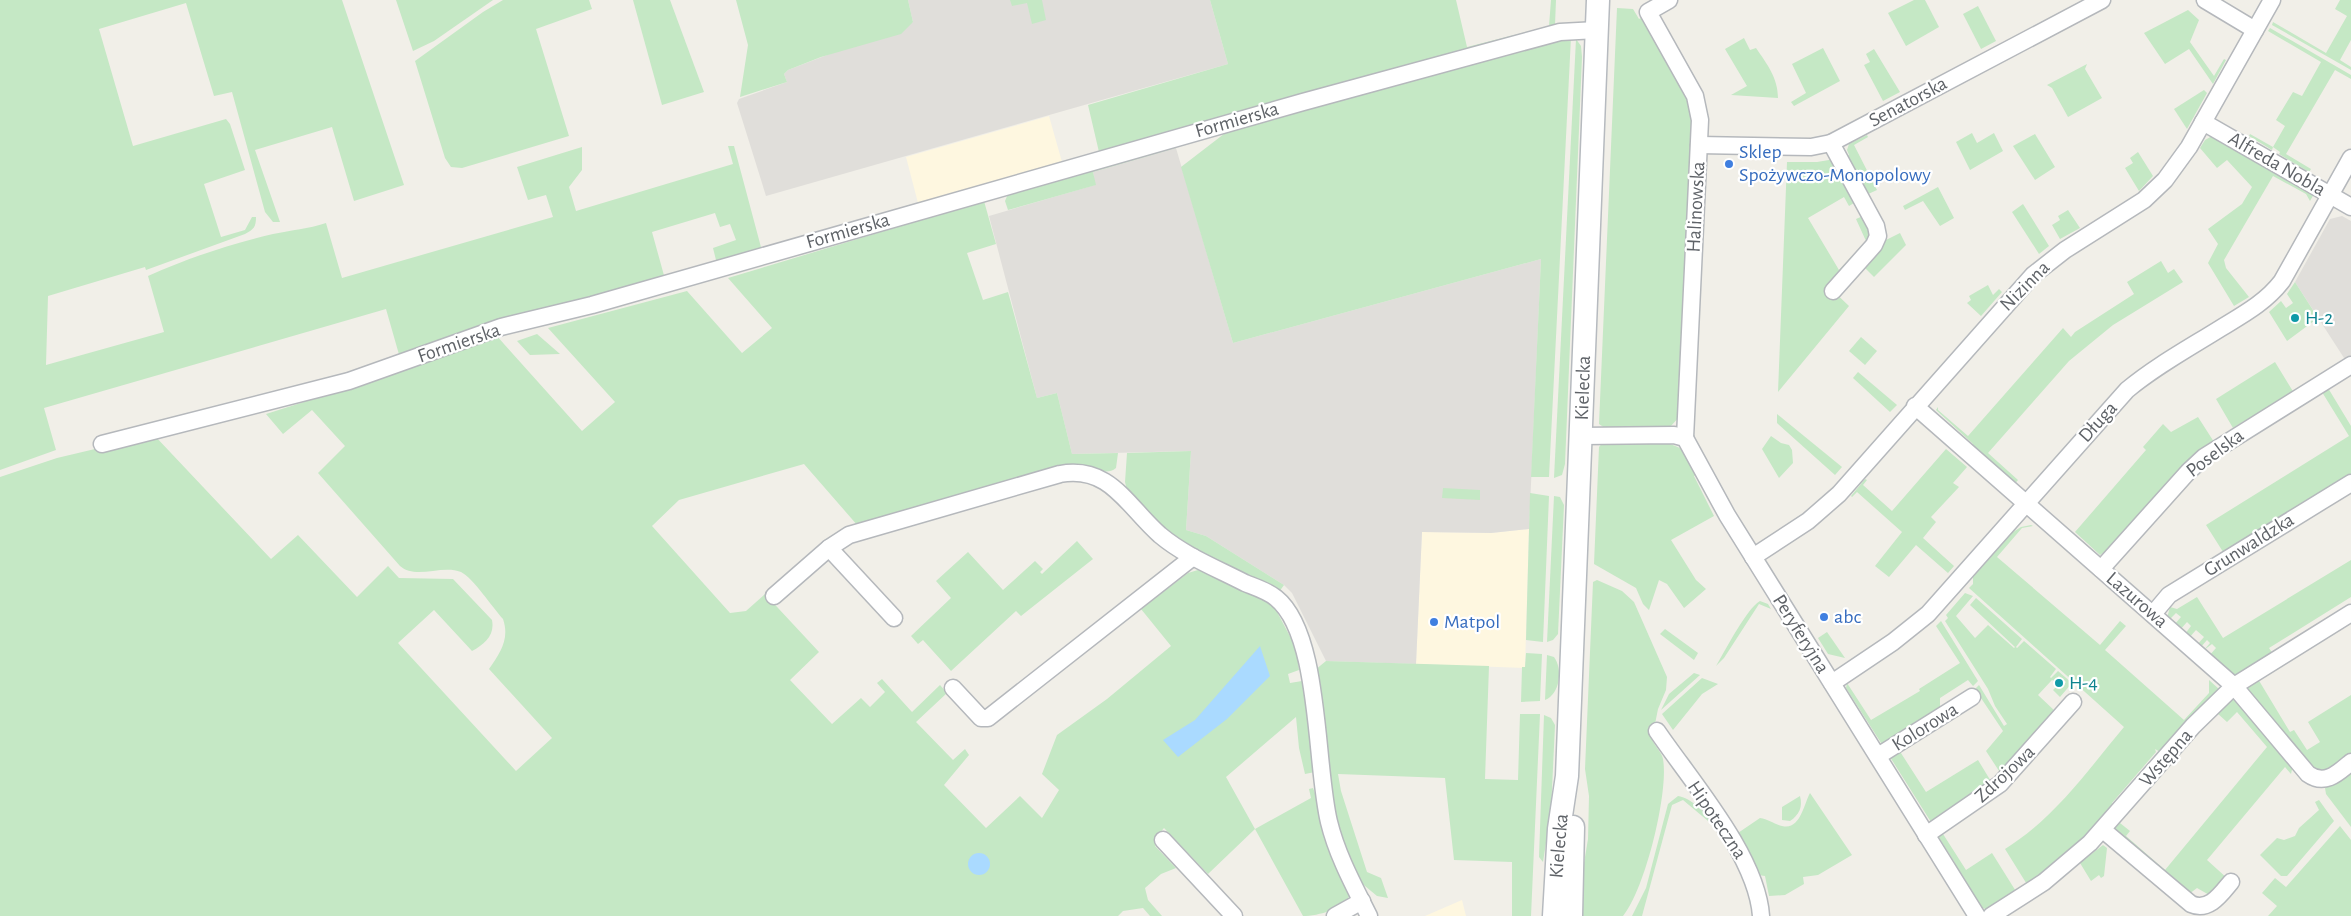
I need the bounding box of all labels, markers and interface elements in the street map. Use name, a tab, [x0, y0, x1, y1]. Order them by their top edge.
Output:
street label: Senatorska	[1866, 73, 1950, 131]
street label: Formierska	[1193, 99, 1281, 141]
street label: Alfreda Nobla	[2225, 128, 2329, 200]
place label: Sklep Spożywczo-Monopolowy	[1739, 142, 1931, 185]
marker: Sklep Spożywczo-Monopolowy	[1723, 158, 1735, 170]
street label: Halinowska	[1684, 161, 1708, 253]
street label: Formierska	[804, 210, 892, 252]
street label: Nizinna	[1996, 257, 2054, 315]
place label: H-2	[2305, 308, 2333, 328]
marker: H-2	[2289, 312, 2301, 324]
street label: Formierska	[415, 320, 503, 366]
street label: Kielecka	[1572, 355, 1594, 421]
street label: Długa	[2075, 398, 2121, 446]
street label: Poselska	[2183, 425, 2247, 481]
street label: Grunwaldzka	[2200, 510, 2298, 580]
street label: Lazurowa	[2102, 568, 2172, 632]
street label: Peryferyjna	[1769, 591, 1833, 677]
place label: abc	[1834, 607, 1862, 627]
marker: abc	[1818, 611, 1830, 623]
place label: Matpol	[1444, 612, 1500, 632]
marker: Matpol	[1428, 616, 1440, 628]
place label: H-4	[2069, 673, 2098, 693]
marker: H-4	[2053, 677, 2065, 689]
street label: Kolorowa	[1889, 699, 1961, 755]
street label: Wstępna	[2136, 725, 2196, 791]
street label: Zdrojowa	[1971, 741, 2039, 807]
street label: Hipoteczna	[1684, 777, 1750, 863]
street label: Kielecka	[1546, 813, 1572, 879]

